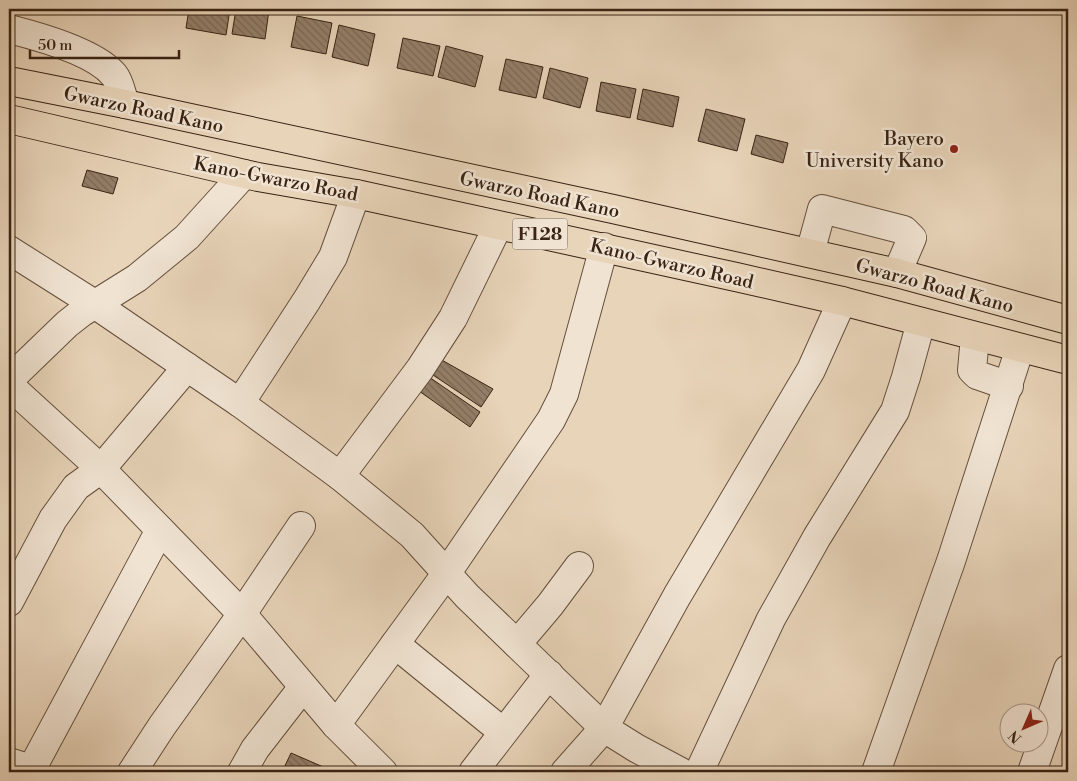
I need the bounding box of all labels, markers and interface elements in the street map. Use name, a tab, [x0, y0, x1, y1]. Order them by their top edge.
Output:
scale bar	[30, 28, 179, 60]
text: 50 m	[38, 36, 72, 55]
street label: Gwarzo Road Kano	[62, 81, 226, 139]
place label: Bayero University Kano	[805, 127, 944, 173]
marker: Bayero University Kano	[948, 143, 960, 155]
street label: Kano-Gwarzo Road	[192, 151, 360, 207]
street label: Gwarzo Road Kano	[458, 166, 622, 224]
road number: F128	[512, 218, 568, 250]
street label: Kano-Gwarzo Road	[588, 234, 756, 294]
street label: Gwarzo Road Kano	[853, 253, 1017, 319]
north arrow	[1000, 704, 1050, 754]
text: N	[1005, 726, 1026, 747]

